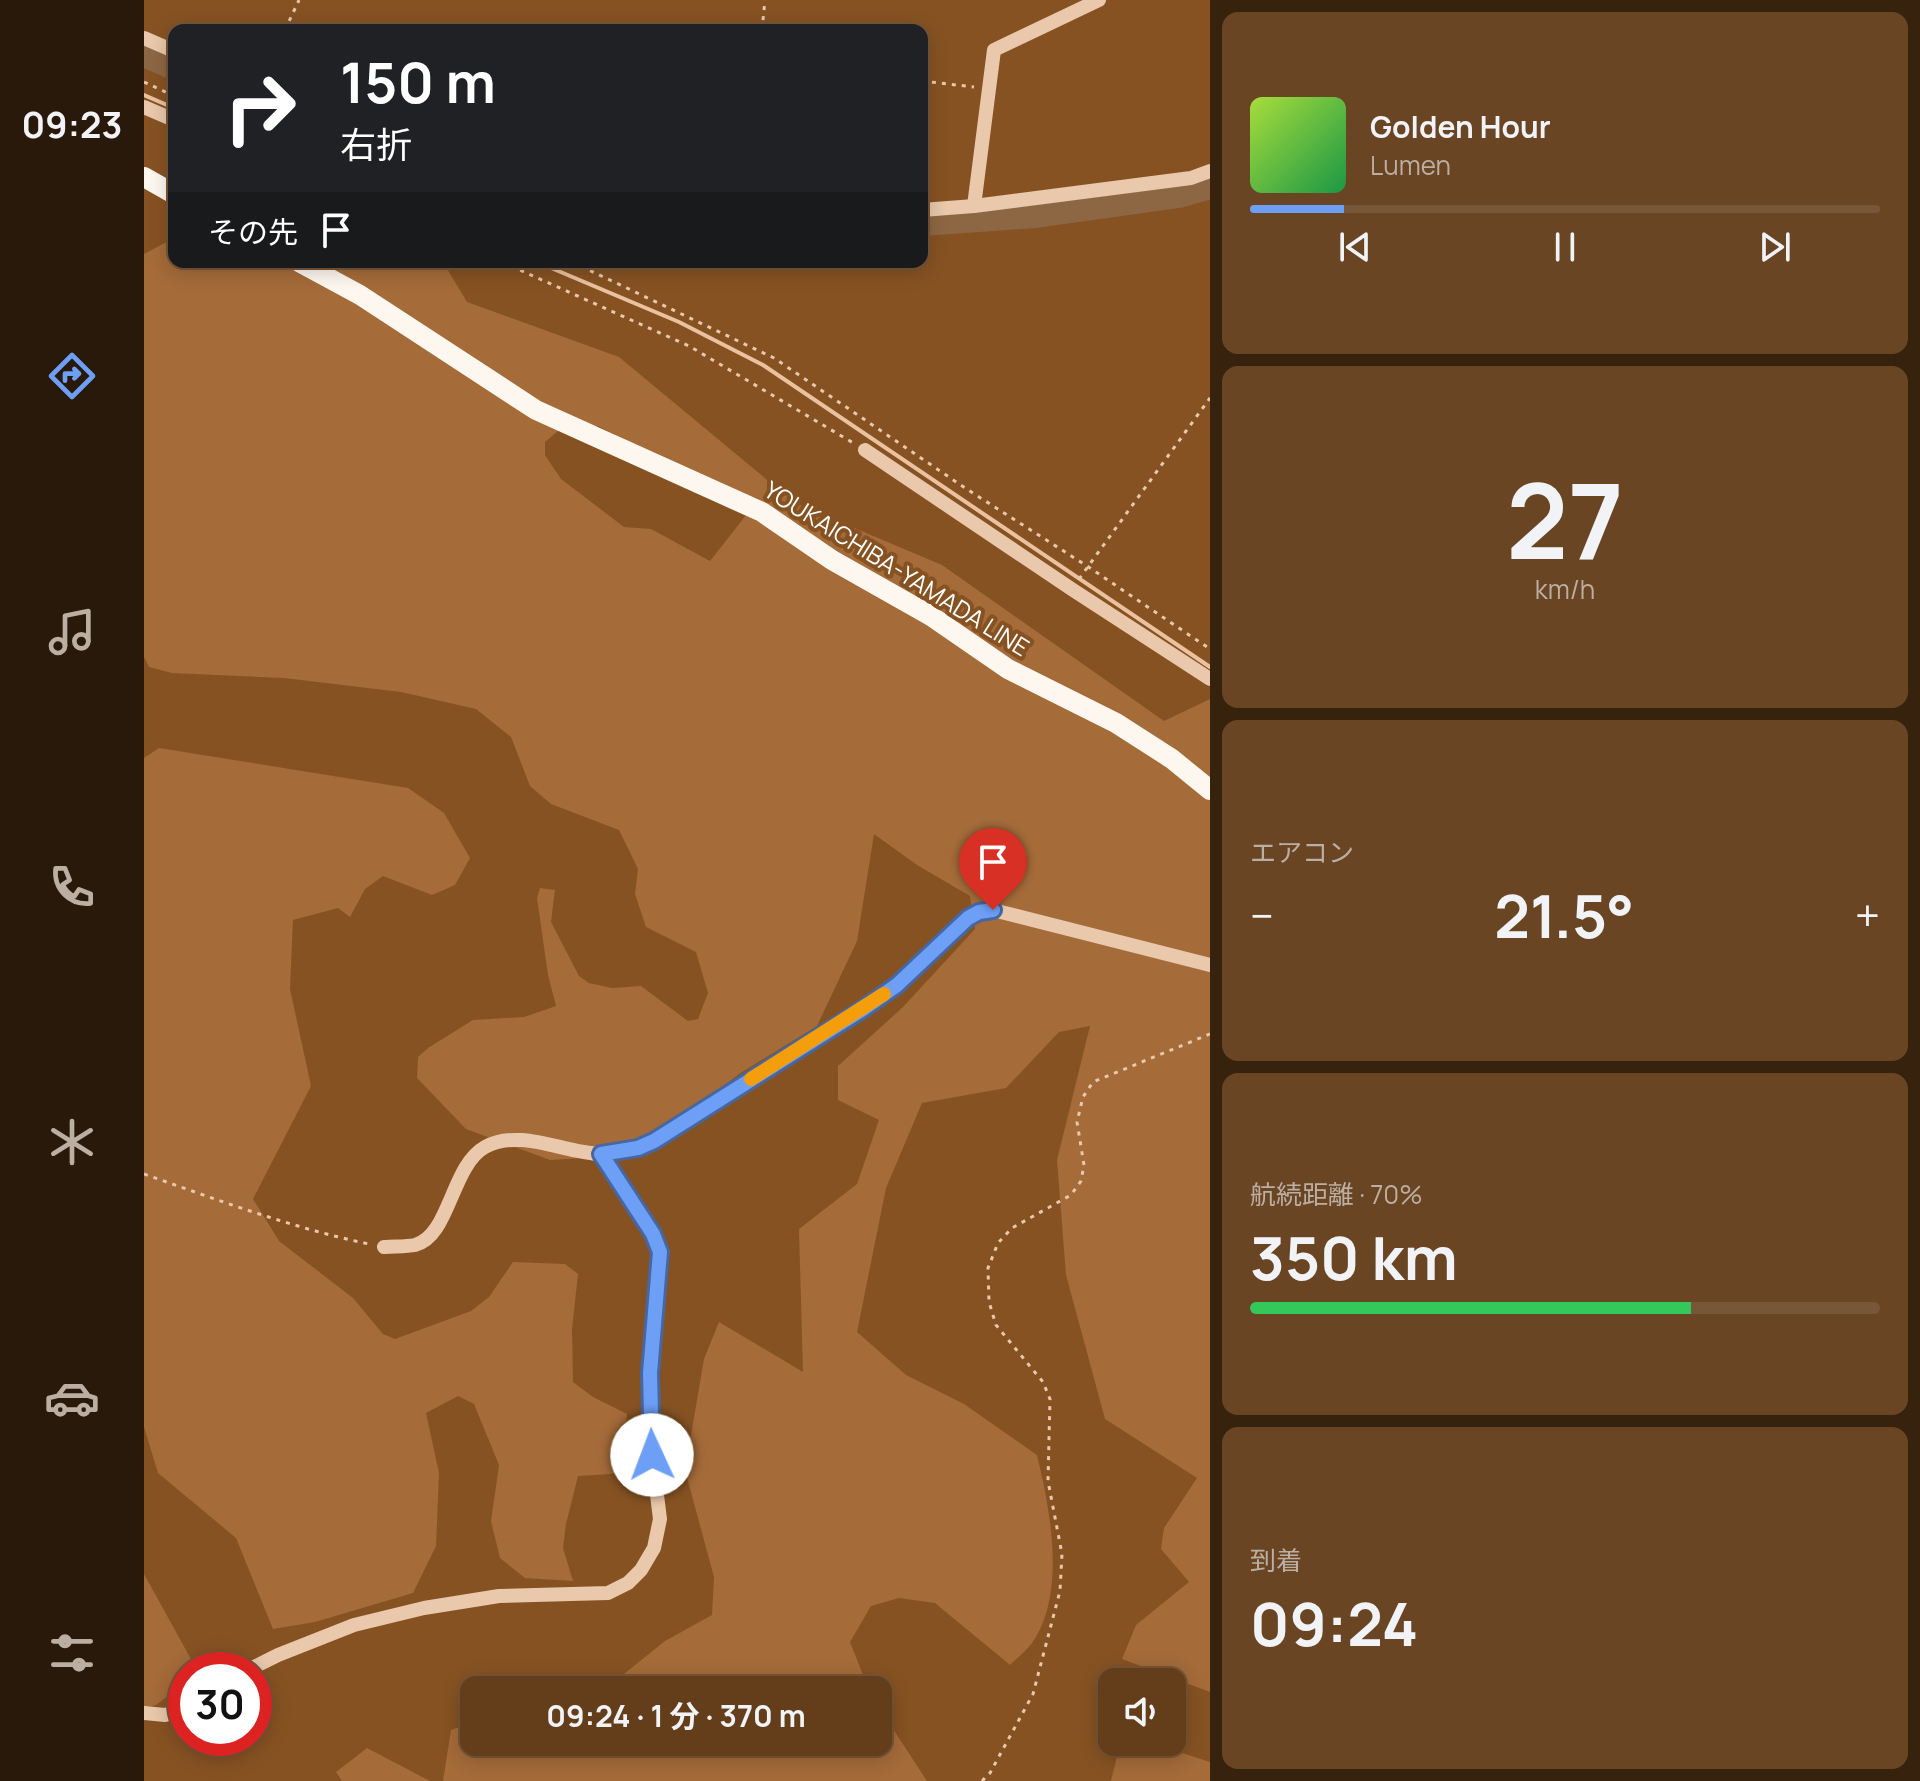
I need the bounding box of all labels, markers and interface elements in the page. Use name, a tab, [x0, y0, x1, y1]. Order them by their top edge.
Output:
text: 150 m	[340, 43, 496, 120]
icon: right	[208, 56, 312, 160]
text: 09:23	[22, 100, 122, 149]
text: Golden Hour	[1370, 106, 1551, 147]
text: 右折	[340, 120, 412, 169]
text: Lumen	[1370, 147, 1451, 183]
icon: arrive	[314, 208, 358, 252]
text: その先	[208, 211, 298, 252]
icon: previous	[1333, 225, 1377, 269]
icon: pause	[1543, 225, 1587, 269]
icon: next	[1753, 225, 1797, 269]
icon: directions	[44, 348, 100, 404]
text: 27	[1506, 448, 1624, 590]
street label: YOUKAICHIBA-YAMADA LINE	[758, 473, 1036, 663]
text: km/h	[1535, 571, 1595, 607]
icon: music	[44, 604, 100, 660]
pin	[959, 828, 1027, 910]
text: エアコン	[1250, 834, 1354, 870]
icon: arrive	[971, 840, 1015, 884]
icon: phone	[44, 859, 100, 915]
text: 21.5°	[1494, 874, 1634, 956]
text: −	[1250, 885, 1274, 945]
text: +	[1855, 885, 1880, 945]
icon: climate	[44, 1114, 100, 1170]
text: 航続距離 · 70%	[1250, 1176, 1423, 1212]
text: 350 km	[1250, 1216, 1458, 1298]
icon: car	[44, 1370, 100, 1426]
position arrow	[610, 1413, 694, 1497]
text: 到着	[1250, 1542, 1302, 1578]
text: 09:24	[1250, 1582, 1418, 1664]
icon: filters	[44, 1625, 100, 1681]
speed limit sign: 30	[168, 1652, 272, 1756]
map controls	[1098, 1668, 1186, 1756]
button: sound	[1098, 1668, 1186, 1756]
text: 09:24 · 1 分 · 370 m	[546, 1695, 806, 1736]

